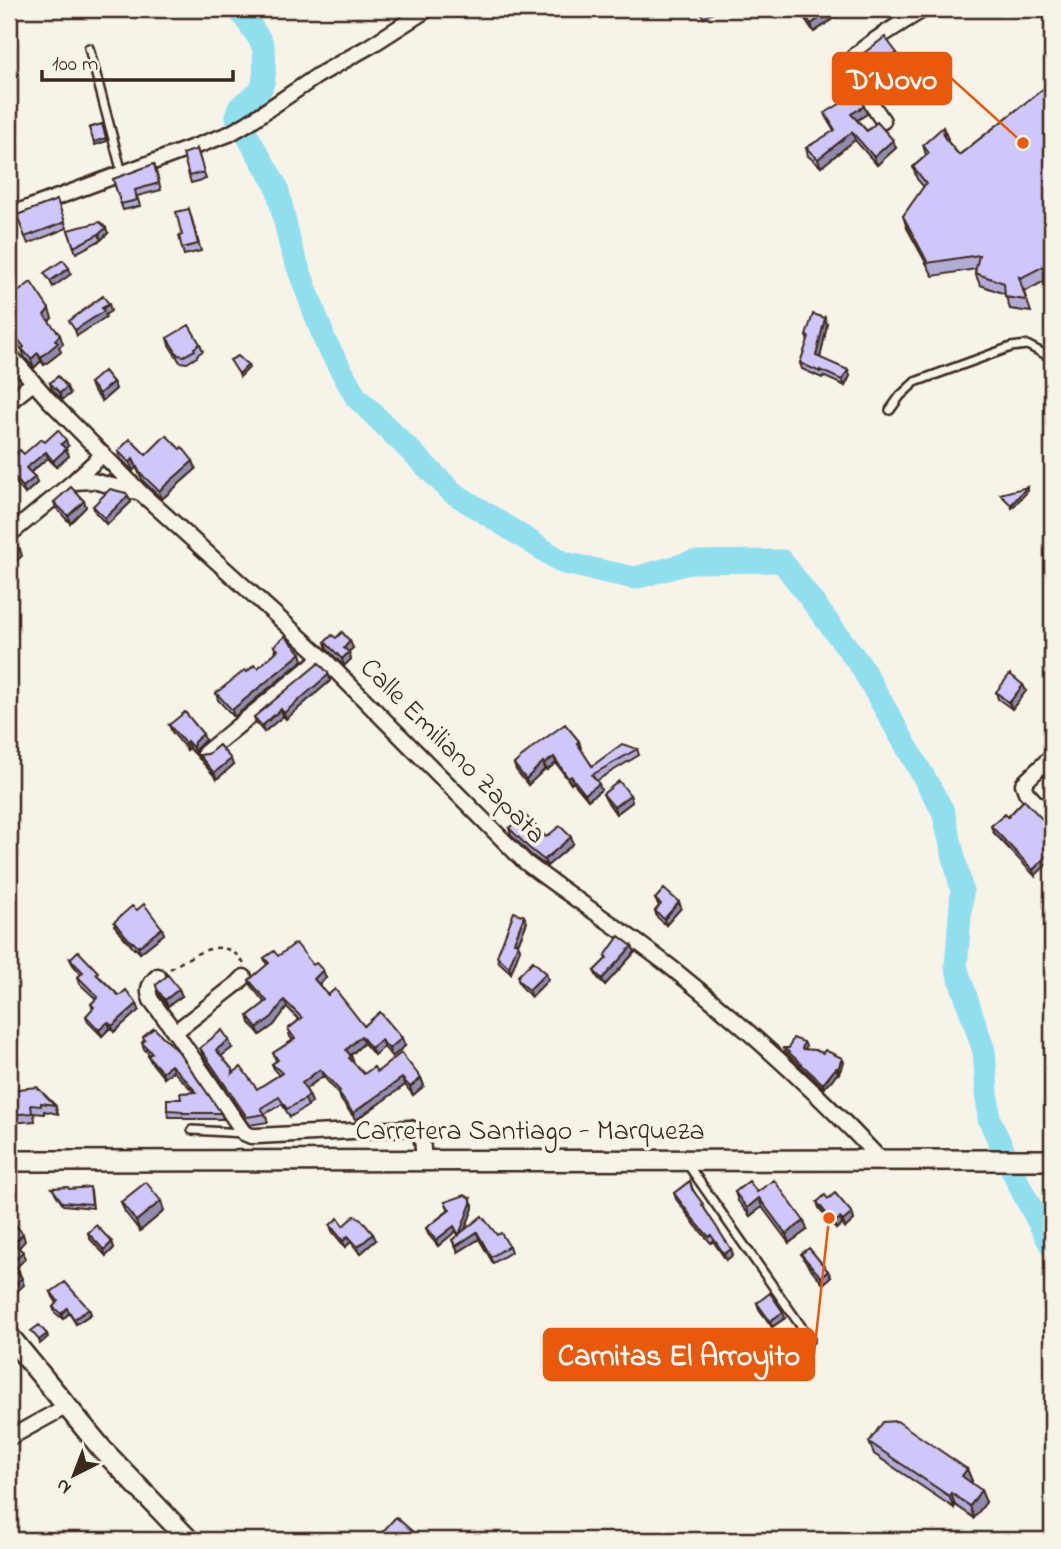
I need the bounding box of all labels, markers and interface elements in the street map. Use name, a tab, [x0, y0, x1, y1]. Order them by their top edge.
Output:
scale bar	[42, 38, 233, 82]
text: 100 m	[52, 50, 98, 80]
callout: D´Novo	[833, 53, 951, 104]
text: D´Novo	[845, 60, 937, 104]
street label: Calle Emiliano Zapata	[349, 649, 555, 855]
street label: Carretera Santiago - Marqueza	[355, 1112, 705, 1153]
callout: Carnitas El Arroyito	[544, 1329, 814, 1380]
text: Carnitas El Arroyito	[558, 1336, 800, 1380]
north arrow	[38, 1440, 108, 1510]
text: N	[50, 1471, 78, 1500]

